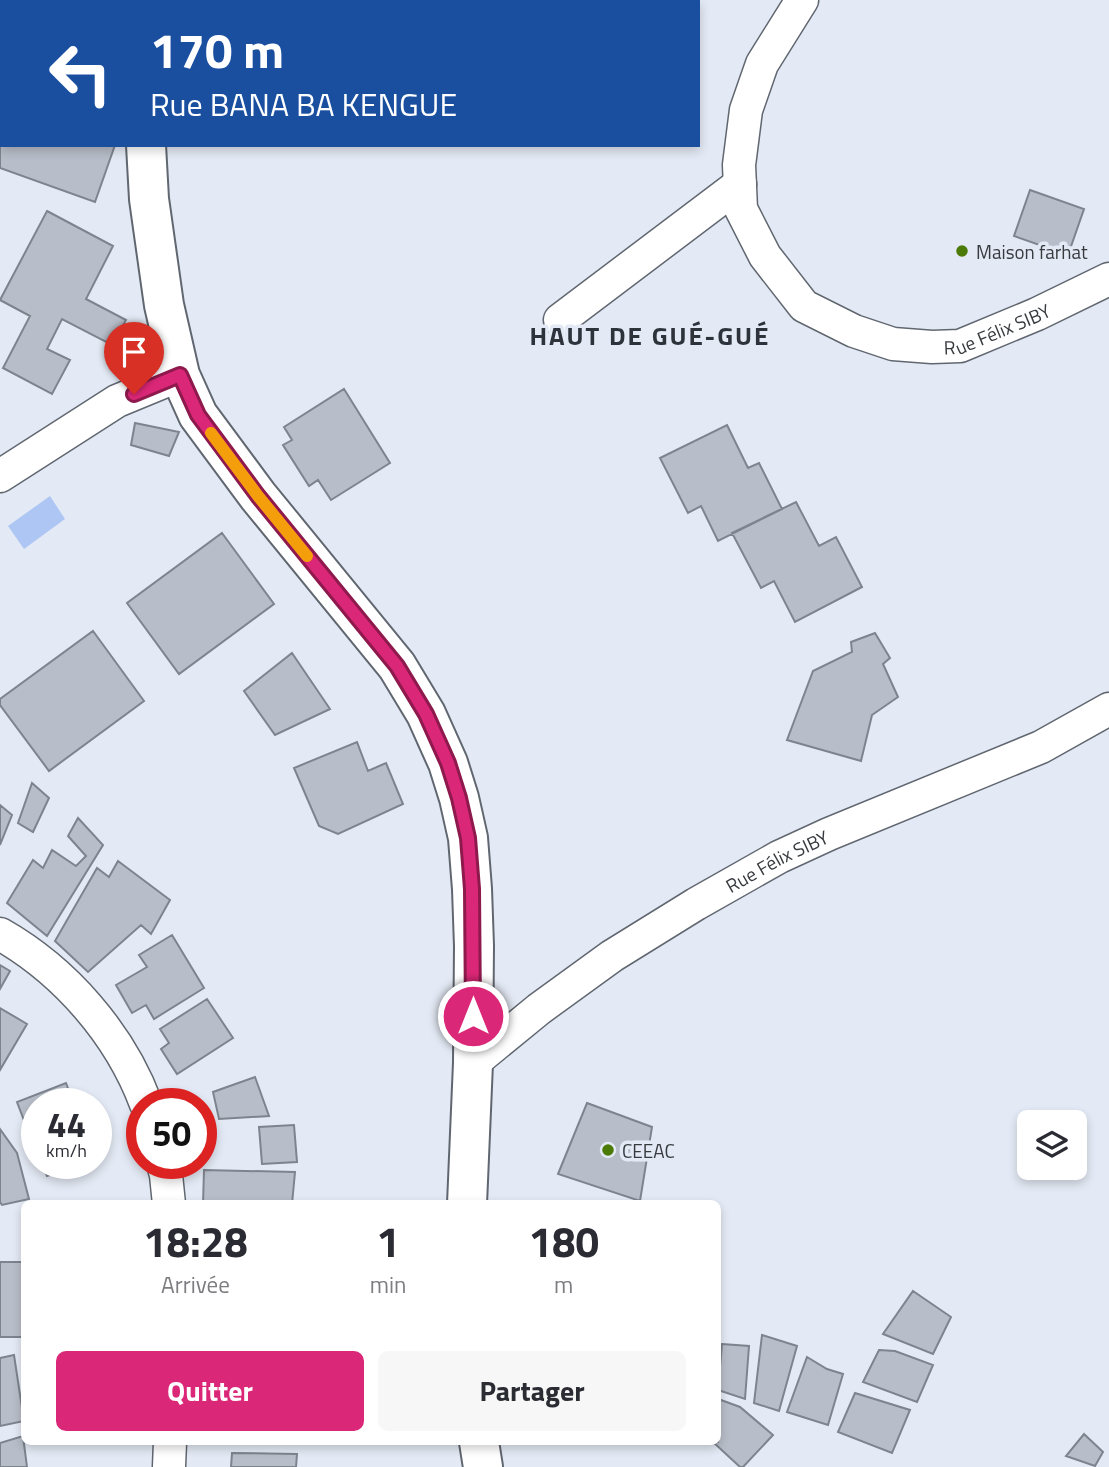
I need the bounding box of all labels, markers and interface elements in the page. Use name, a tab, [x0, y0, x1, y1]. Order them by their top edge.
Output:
text: 170 m	[150, 12, 284, 87]
icon: left	[35, 28, 126, 119]
text: Rue BANA BA KENGUE	[150, 80, 457, 128]
place label: Maison farhat	[976, 237, 1088, 266]
marker: Maison farhat	[954, 243, 970, 259]
street label: Rue Félix SIBY	[943, 295, 1056, 361]
district label: HAUT DE GUÉ-GUÉ	[529, 316, 771, 355]
pin	[104, 322, 164, 394]
icon: arrive	[115, 333, 153, 371]
street label: Rue Félix SIBY	[720, 822, 834, 899]
position arrow	[436, 979, 510, 1053]
speed limit sign: 50	[126, 1088, 217, 1179]
text: 44	[47, 1097, 86, 1151]
map controls	[1017, 1110, 1087, 1180]
button: layers	[1017, 1110, 1087, 1180]
place label: CEEAC	[622, 1136, 675, 1165]
text: km/h	[46, 1137, 87, 1164]
marker: CEEAC	[600, 1142, 616, 1158]
text: 18:28	[143, 1209, 248, 1273]
text: 1	[376, 1209, 400, 1273]
text: 180	[528, 1209, 599, 1273]
text: Arrivée	[161, 1267, 230, 1302]
text: min	[370, 1267, 406, 1302]
text: m	[554, 1267, 573, 1302]
button: Quitter	[56, 1351, 364, 1431]
button: Partager	[378, 1351, 686, 1431]

